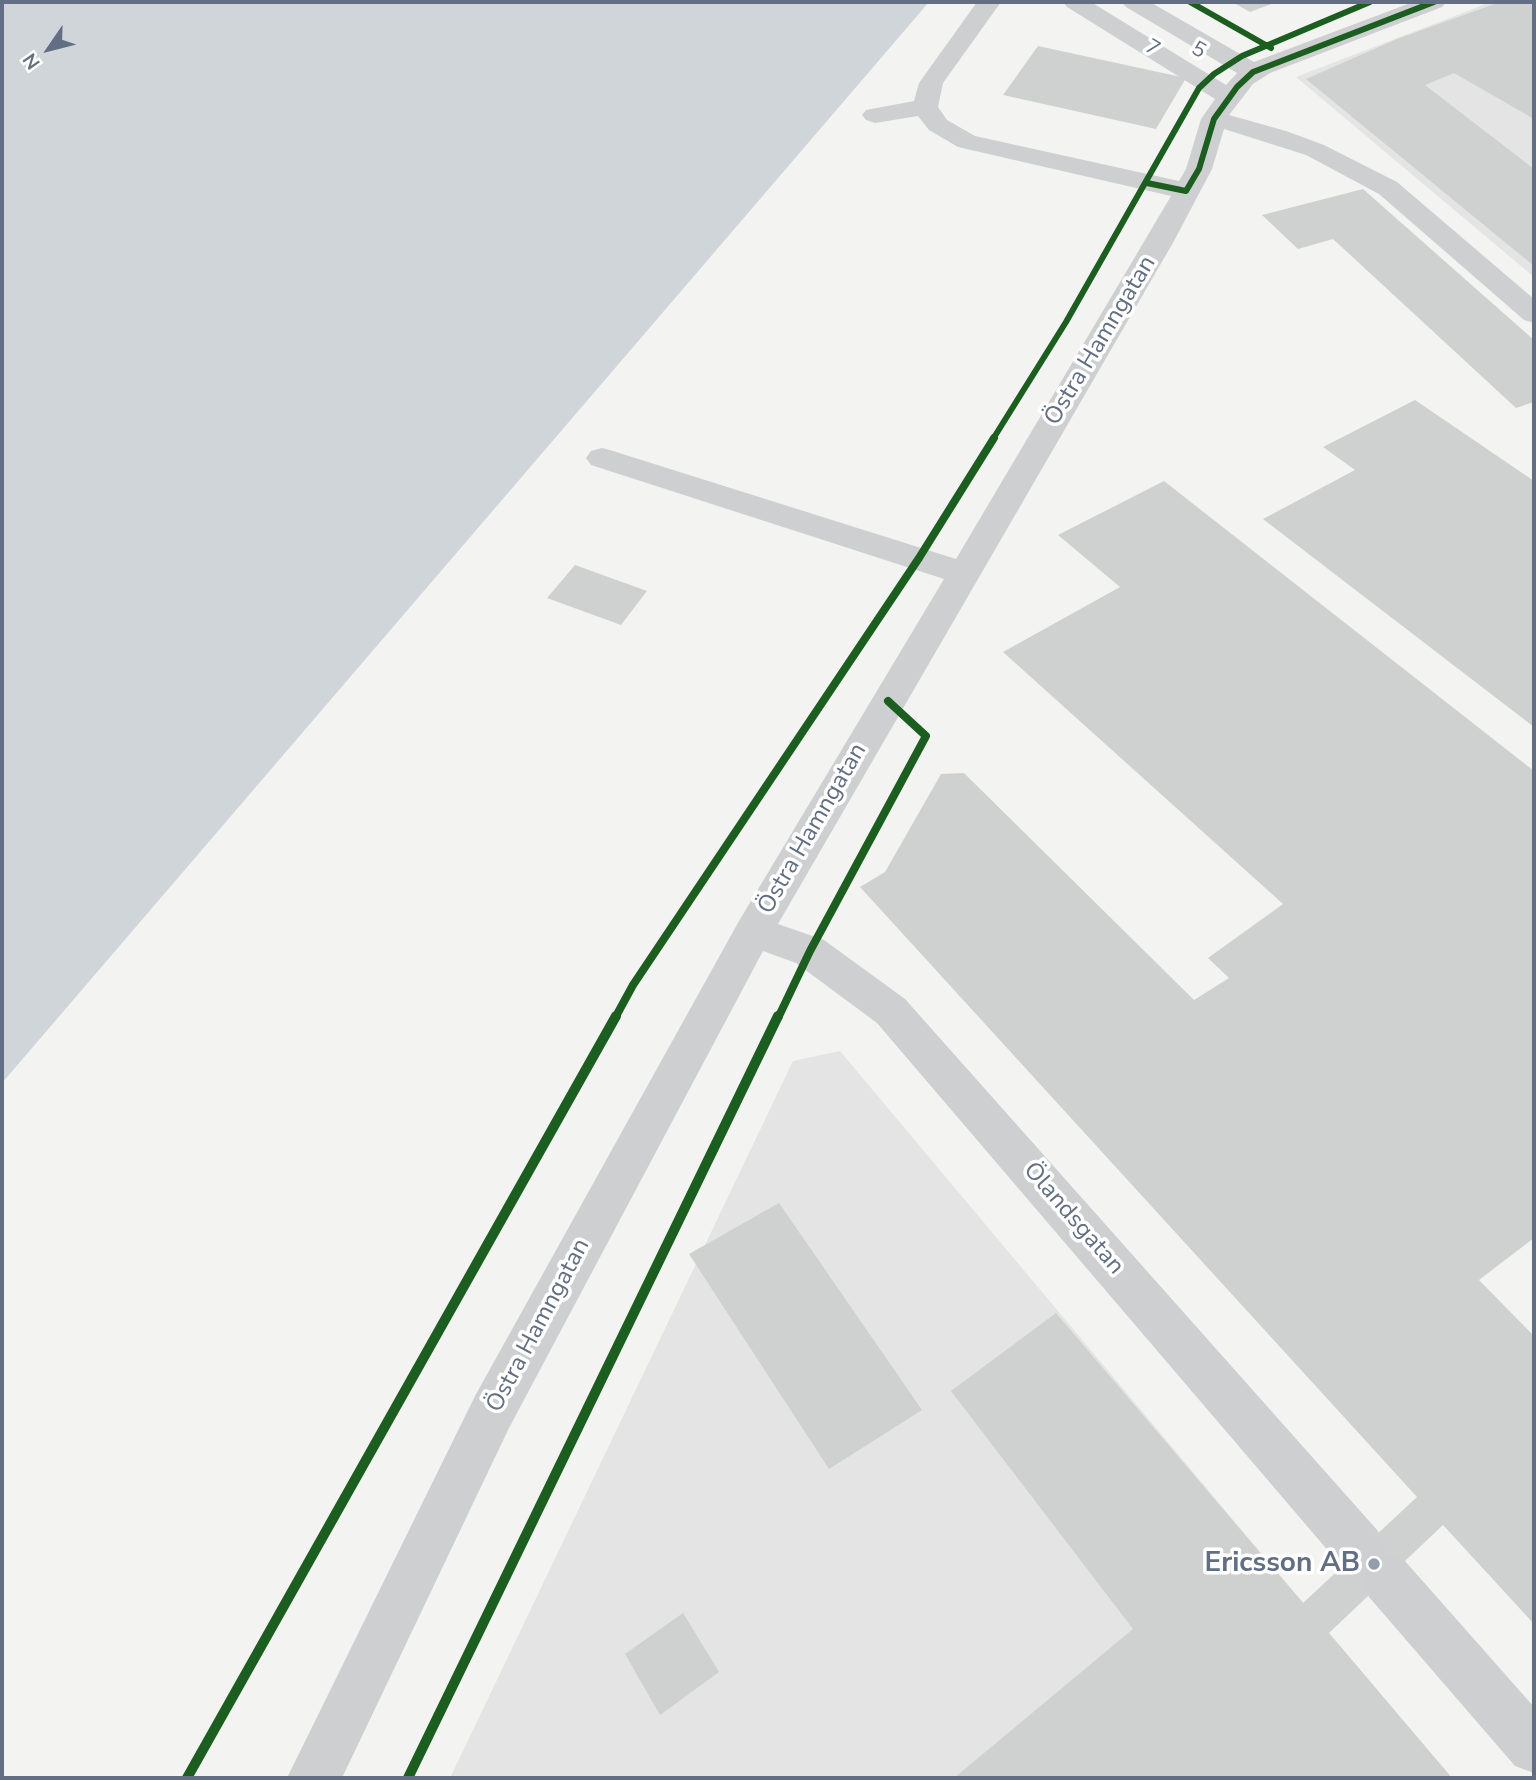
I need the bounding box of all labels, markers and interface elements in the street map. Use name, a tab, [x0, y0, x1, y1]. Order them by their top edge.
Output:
north arrow	[14, 14, 84, 84]
street label: 7	[1140, 35, 1164, 63]
street label: 5	[1186, 37, 1210, 65]
text: N	[17, 48, 47, 74]
street label: Östra Hamngatan	[1039, 251, 1163, 431]
street label: Östra Hamngatan	[752, 739, 874, 919]
street label: Ölandsgatan	[1017, 1157, 1129, 1281]
street label: Östra Hamngatan	[481, 1234, 597, 1418]
place label: Ericsson AB	[1204, 1547, 1360, 1581]
marker: Ericsson AB	[1366, 1556, 1382, 1572]

